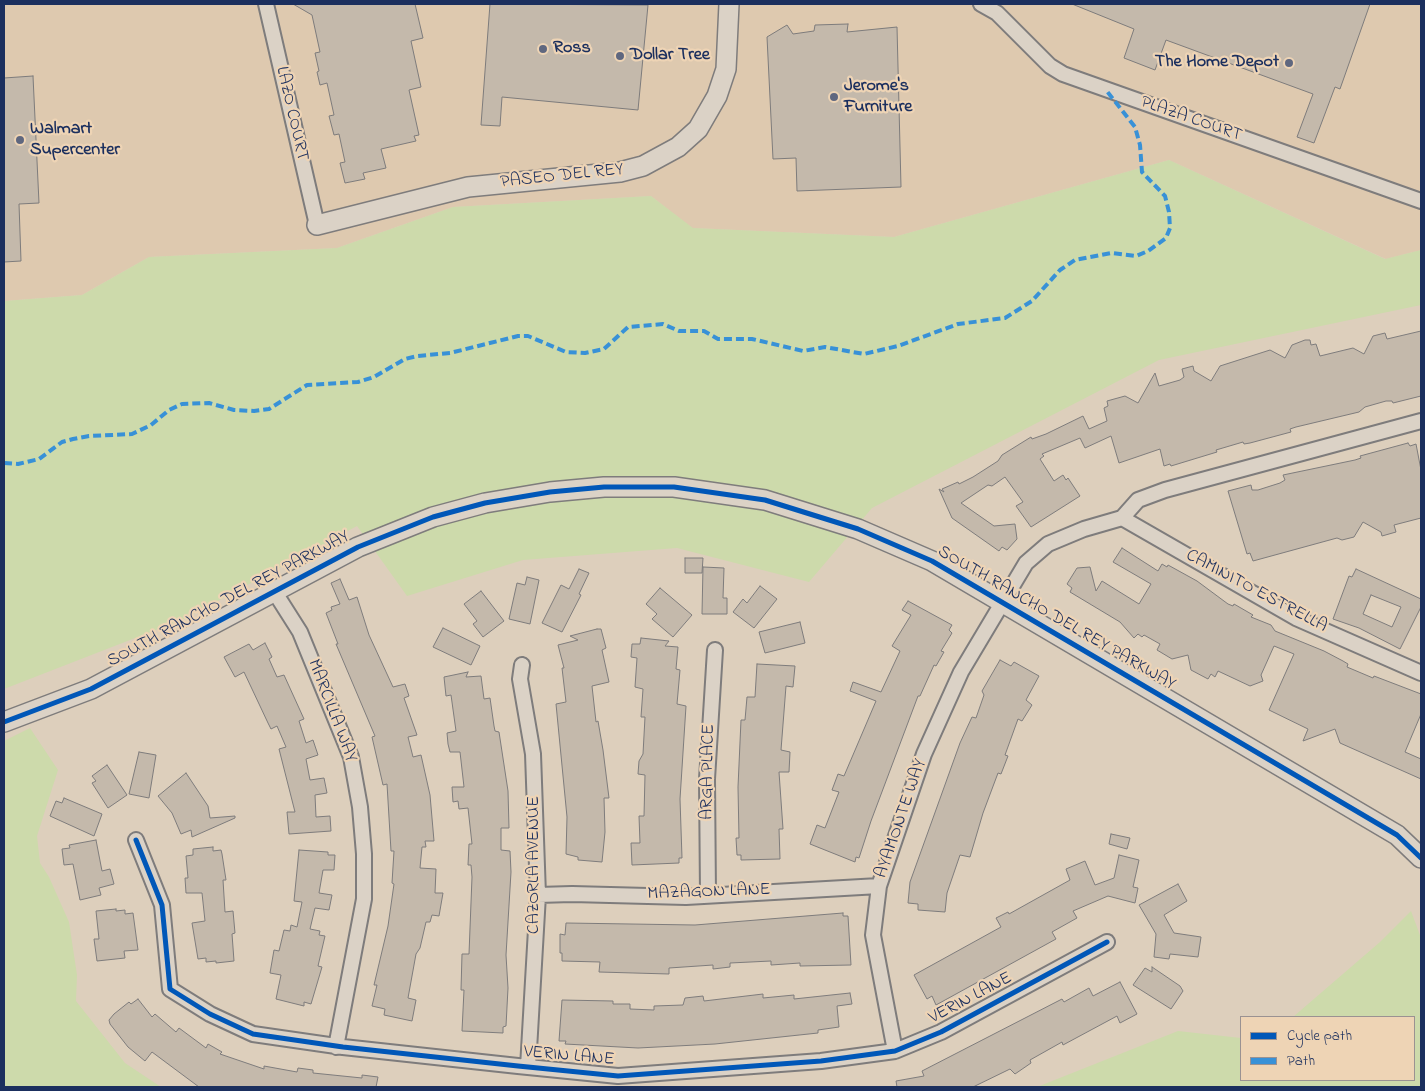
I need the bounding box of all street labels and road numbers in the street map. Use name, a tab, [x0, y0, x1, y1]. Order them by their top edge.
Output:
street label: LAZO COURT	[270, 65, 312, 163]
street label: PLAZA COURT	[1138, 93, 1244, 147]
street label: PASEO DEL REY	[499, 160, 625, 194]
street label: SOUTH RANCHO DEL REY PARKWAY	[104, 527, 354, 673]
street label: SOUTH RANCHO DEL REY PARKWAY	[933, 542, 1179, 696]
street label: CAMINITO ESTRELLA	[1182, 546, 1330, 638]
street label: MARCILLA WAY	[301, 656, 361, 766]
street label: ARGA PLACE	[697, 724, 721, 820]
street label: AYAMONTE WAY	[872, 757, 932, 881]
street label: CAZORLA AVENUE	[524, 796, 546, 934]
street label: MAZAGON LANE	[647, 880, 771, 906]
street label: VERIN LANE	[926, 968, 1016, 1030]
street label: VERIN LANE	[523, 1042, 615, 1072]

